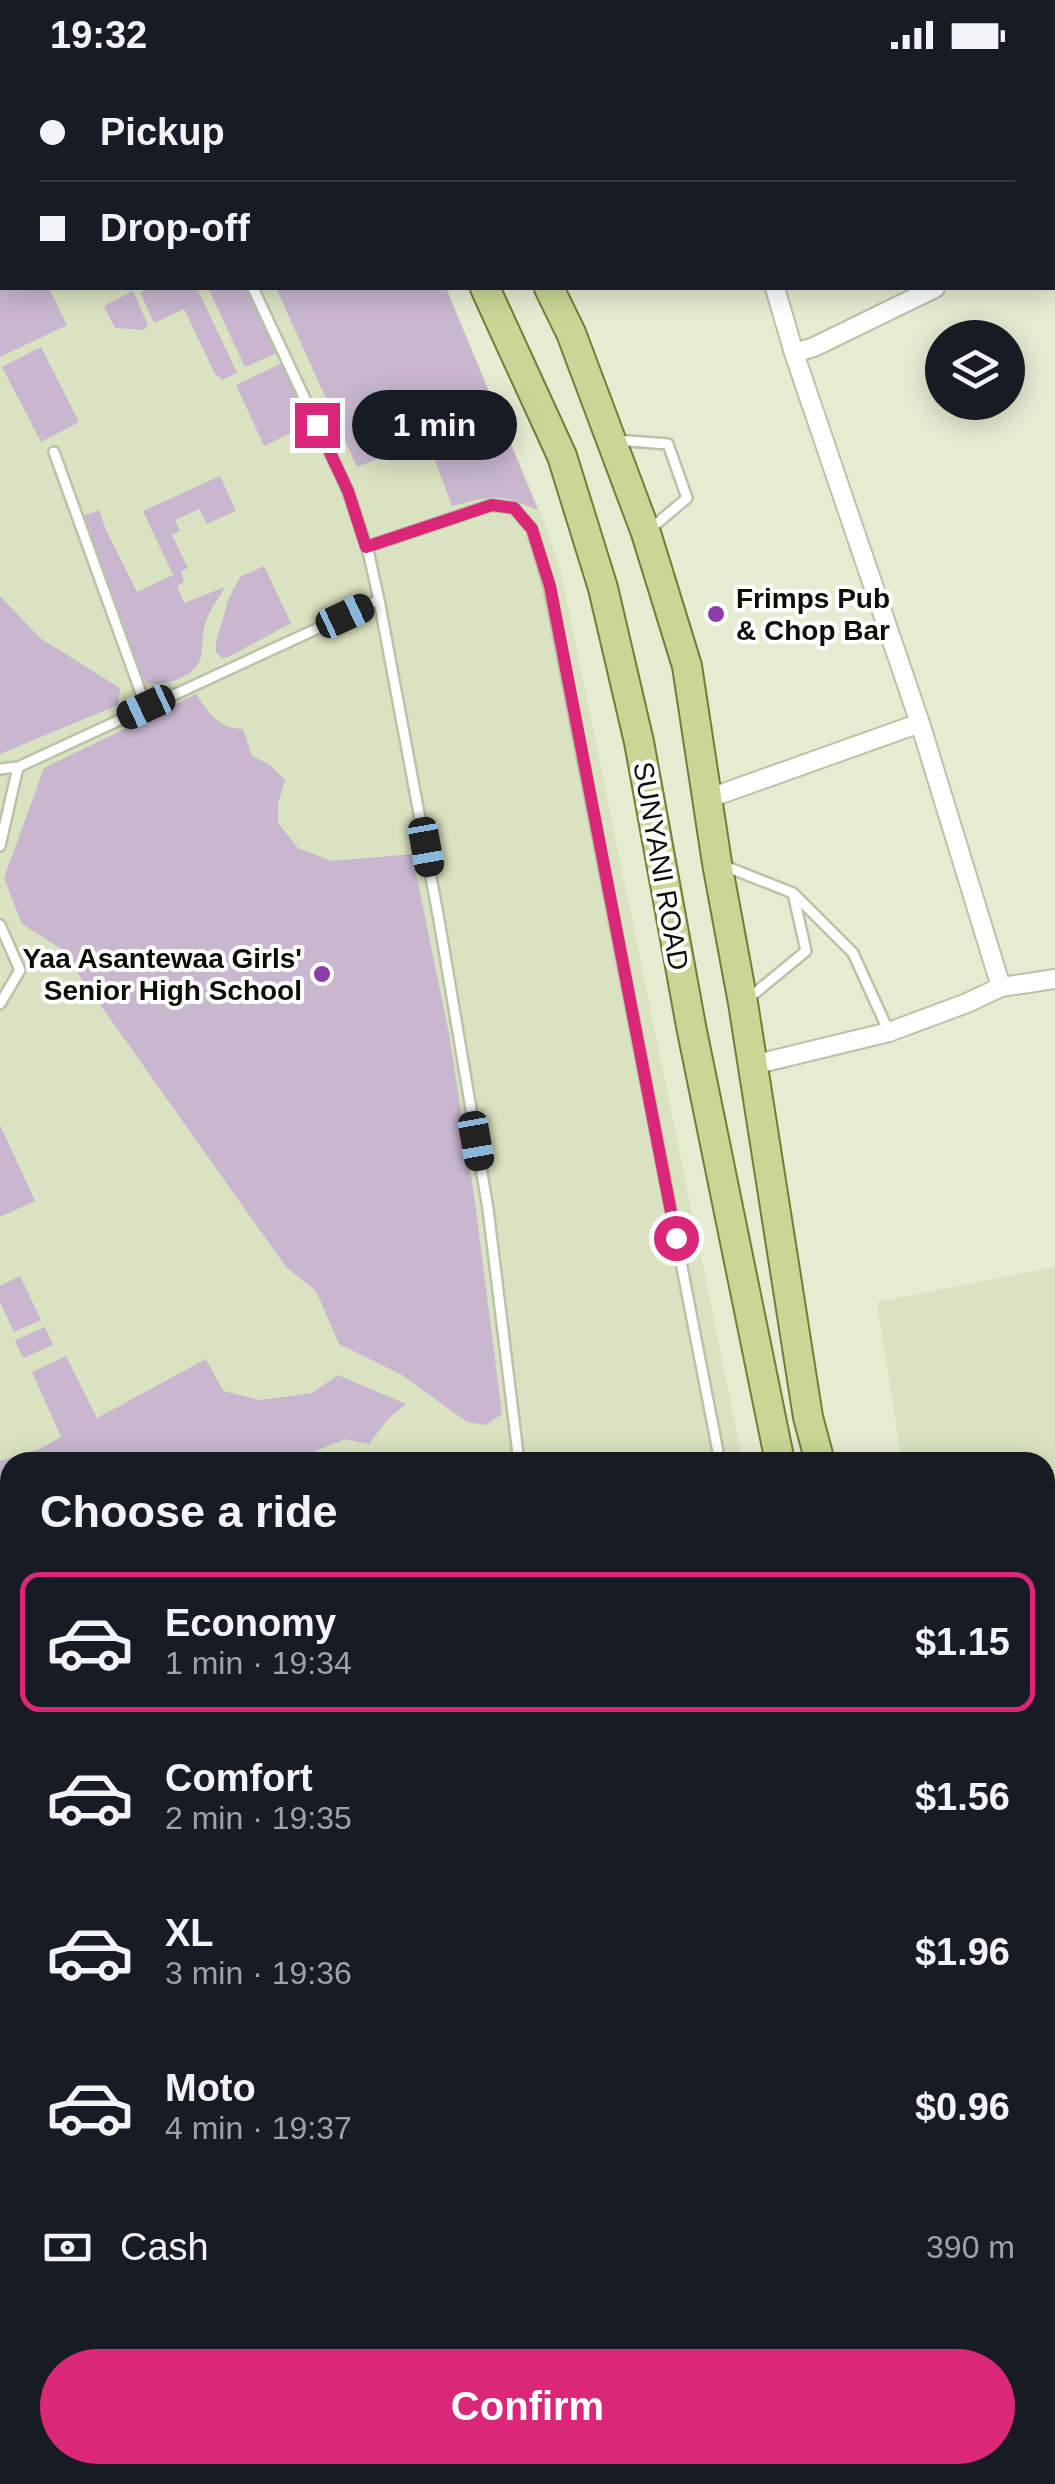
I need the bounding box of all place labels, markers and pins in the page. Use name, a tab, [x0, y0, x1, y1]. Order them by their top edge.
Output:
place label: Frimps Pub & Chop Bar	[736, 583, 890, 646]
marker: Frimps Pub & Chop Bar	[705, 603, 727, 625]
place label: Yaa Asantewaa Girls' Senior High School	[22, 943, 302, 1006]
marker: Yaa Asantewaa Girls' Senior High School	[311, 963, 333, 985]

